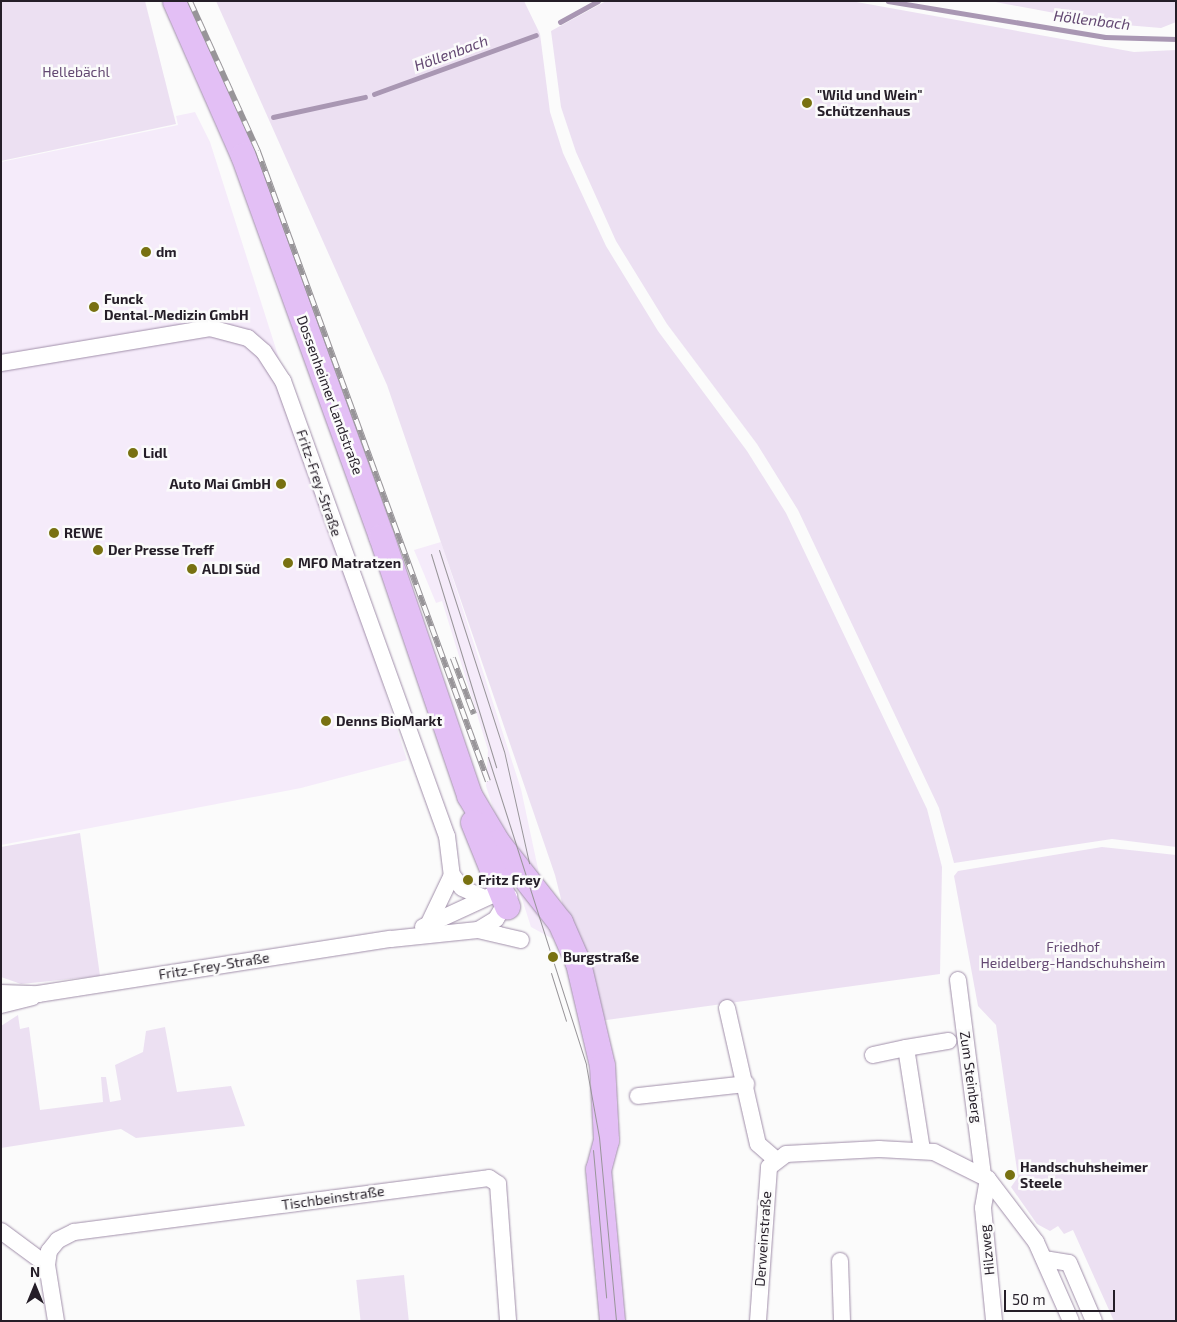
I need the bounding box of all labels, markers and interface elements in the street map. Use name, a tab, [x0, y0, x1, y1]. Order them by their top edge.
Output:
water label: Höllenbach	[1053, 6, 1131, 34]
water label: Höllenbach	[412, 31, 490, 75]
park label: Hellebächl	[42, 64, 110, 80]
place label: "Wild und Wein" Schützenhaus	[817, 87, 923, 120]
marker: "Wild und Wein" Schützenhaus	[801, 97, 813, 109]
place label: dm	[156, 244, 177, 260]
marker: dm	[140, 246, 152, 258]
place label: Funck Dental-Medizin GmbH	[104, 291, 249, 324]
marker: Funck Dental-Medizin GmbH	[88, 301, 100, 313]
street label: Dossenheimer Landstraße	[293, 313, 367, 477]
street label: Fritz-Frey-Straße	[293, 427, 345, 539]
place label: Lidl	[143, 445, 167, 461]
marker: Lidl	[127, 447, 139, 459]
place label: Auto Mai GmbH	[169, 476, 271, 492]
marker: Auto Mai GmbH	[275, 478, 287, 490]
place label: REWE	[64, 525, 103, 541]
marker: REWE	[48, 527, 60, 539]
place label: Der Presse Treff	[108, 542, 214, 558]
marker: Der Presse Treff	[92, 544, 104, 556]
place label: MFO Matratzen	[298, 555, 401, 571]
marker: MFO Matratzen	[282, 557, 294, 569]
place label: ALDI Süd	[202, 561, 260, 577]
marker: ALDI Süd	[186, 563, 198, 575]
place label: Denns BioMarkt	[336, 713, 442, 729]
marker: Denns BioMarkt	[320, 715, 332, 727]
place label: Fritz Frey	[478, 872, 541, 888]
marker: Fritz Frey	[462, 874, 474, 886]
park label: Friedhof Heidelberg-Handschuhsheim	[980, 939, 1166, 972]
street label: Fritz-Frey-Straße	[157, 949, 271, 983]
place label: Burgstraße	[563, 949, 639, 965]
marker: Burgstraße	[547, 951, 559, 963]
street label: Zum Steinberg	[956, 1030, 986, 1124]
place label: Handschuhsheimer Steele	[1020, 1159, 1148, 1192]
marker: Handschuhsheimer Steele	[1004, 1169, 1016, 1181]
street label: Tischbeinstraße	[281, 1182, 385, 1214]
street label: Derweinstraße	[751, 1191, 775, 1287]
street label: Hilzweg	[976, 1224, 998, 1276]
north arrow	[10, 1262, 60, 1312]
text: N	[30, 1263, 40, 1280]
scale bar	[1007, 1280, 1118, 1312]
text: 50 m	[1012, 1290, 1046, 1308]

